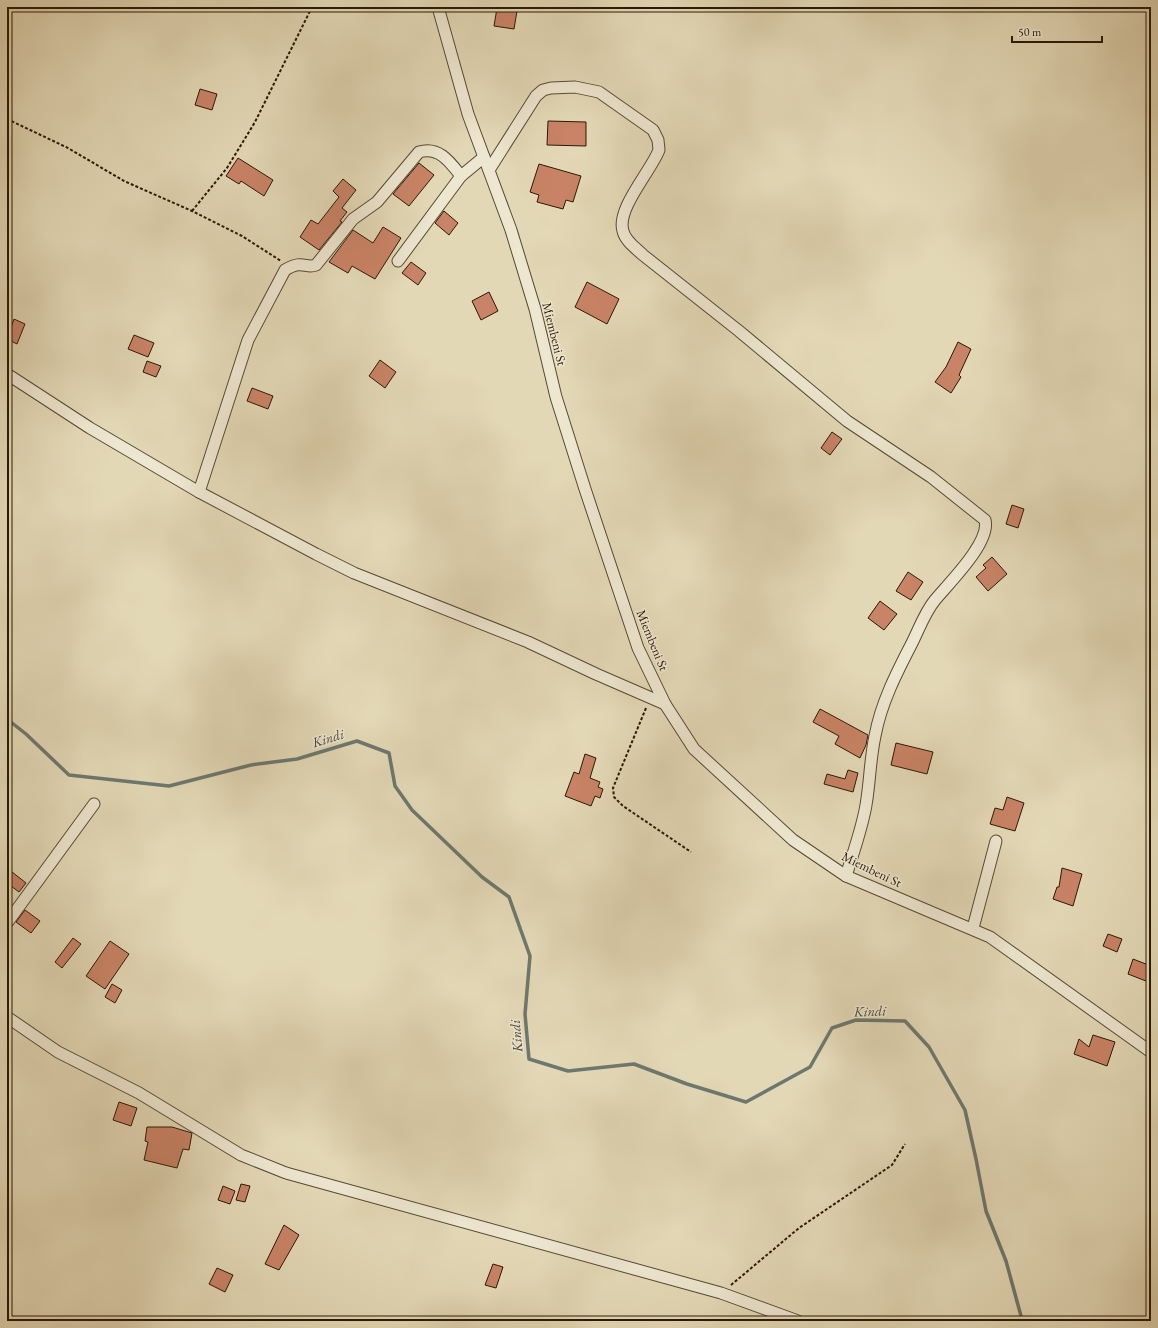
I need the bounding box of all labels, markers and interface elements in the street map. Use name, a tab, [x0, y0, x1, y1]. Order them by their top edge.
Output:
scale bar	[1012, 18, 1102, 44]
text: 50 m	[1018, 24, 1042, 40]
street label: Miembeni St	[538, 301, 571, 368]
street label: Miembeni St	[633, 607, 673, 673]
water label: Kindi	[309, 724, 347, 752]
street label: Miembeni St	[839, 848, 905, 891]
water label: Kindi	[852, 1001, 887, 1021]
water label: Kindi	[506, 1018, 526, 1054]

